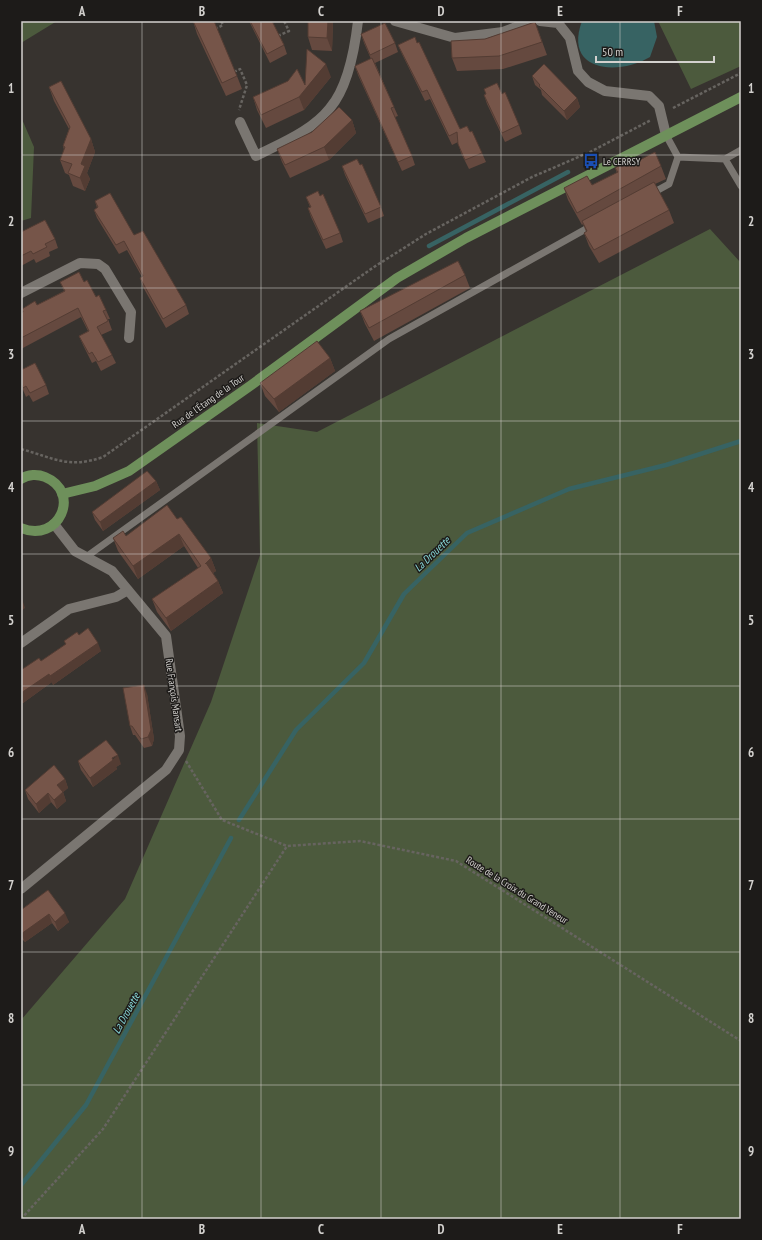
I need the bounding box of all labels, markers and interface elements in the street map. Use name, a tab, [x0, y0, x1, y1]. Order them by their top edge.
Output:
text: A	[78, 3, 86, 20]
text: B	[199, 3, 205, 20]
text: C	[318, 3, 324, 20]
text: D	[438, 3, 445, 20]
text: E	[557, 3, 563, 20]
text: F	[677, 3, 683, 20]
scale bar	[596, 38, 714, 64]
text: 50 m	[602, 44, 623, 59]
text: 1	[8, 80, 14, 97]
text: 1	[748, 80, 754, 97]
bus stop icon: Le CERRSY	[582, 152, 600, 170]
place label: Le CERRSY	[603, 155, 641, 168]
text: 2	[8, 213, 14, 230]
text: 2	[748, 213, 754, 230]
text: 3	[8, 346, 14, 363]
text: 3	[748, 346, 754, 363]
street label: Rue de l'Étang de la Tour	[169, 371, 247, 431]
text: 4	[8, 479, 15, 496]
text: 4	[748, 479, 755, 496]
water label: La Drouette	[411, 532, 454, 574]
text: 5	[8, 612, 14, 629]
text: 5	[748, 612, 754, 629]
street label: Rue François Mansart	[162, 658, 186, 733]
text: 6	[8, 744, 14, 761]
text: 6	[748, 744, 754, 761]
street label: Route de la Croix du Grand Veneur	[464, 853, 571, 927]
text: 7	[8, 877, 14, 894]
text: 7	[748, 877, 754, 894]
water label: La Drouette	[109, 989, 144, 1036]
text: 8	[8, 1010, 14, 1027]
text: 8	[748, 1010, 754, 1027]
text: 9	[8, 1143, 14, 1160]
text: 9	[748, 1143, 754, 1160]
text: A	[78, 1221, 86, 1238]
text: B	[199, 1221, 205, 1238]
text: C	[318, 1221, 324, 1238]
text: D	[438, 1221, 445, 1238]
text: E	[557, 1221, 563, 1238]
text: F	[677, 1221, 683, 1238]

